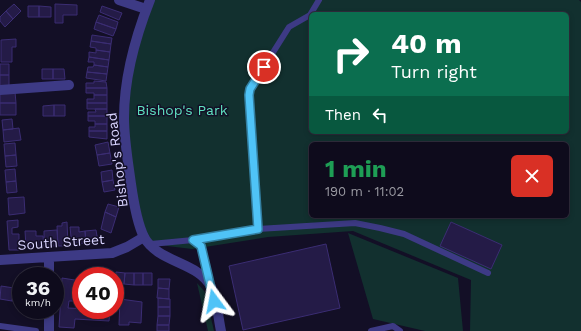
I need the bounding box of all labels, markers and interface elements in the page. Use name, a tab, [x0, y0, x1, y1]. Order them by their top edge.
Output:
text: 40 m	[391, 27, 461, 60]
icon: right	[325, 28, 377, 80]
pin	[247, 50, 281, 84]
icon: arrive	[253, 56, 275, 78]
text: Turn right	[391, 61, 477, 82]
park label: Bishop's Park	[136, 102, 228, 118]
icon: left	[369, 104, 391, 126]
text: Then	[325, 106, 361, 124]
street label: Bishop's Road	[103, 112, 131, 208]
text: 1 min	[325, 155, 387, 183]
button: close	[511, 155, 553, 197]
text: 190 m · 11:02	[325, 184, 404, 199]
street label: South Street	[17, 231, 105, 253]
speed limit sign: 40	[72, 267, 124, 319]
text: 36	[26, 276, 50, 300]
position arrow	[193, 280, 235, 322]
text: km/h	[25, 297, 51, 308]

